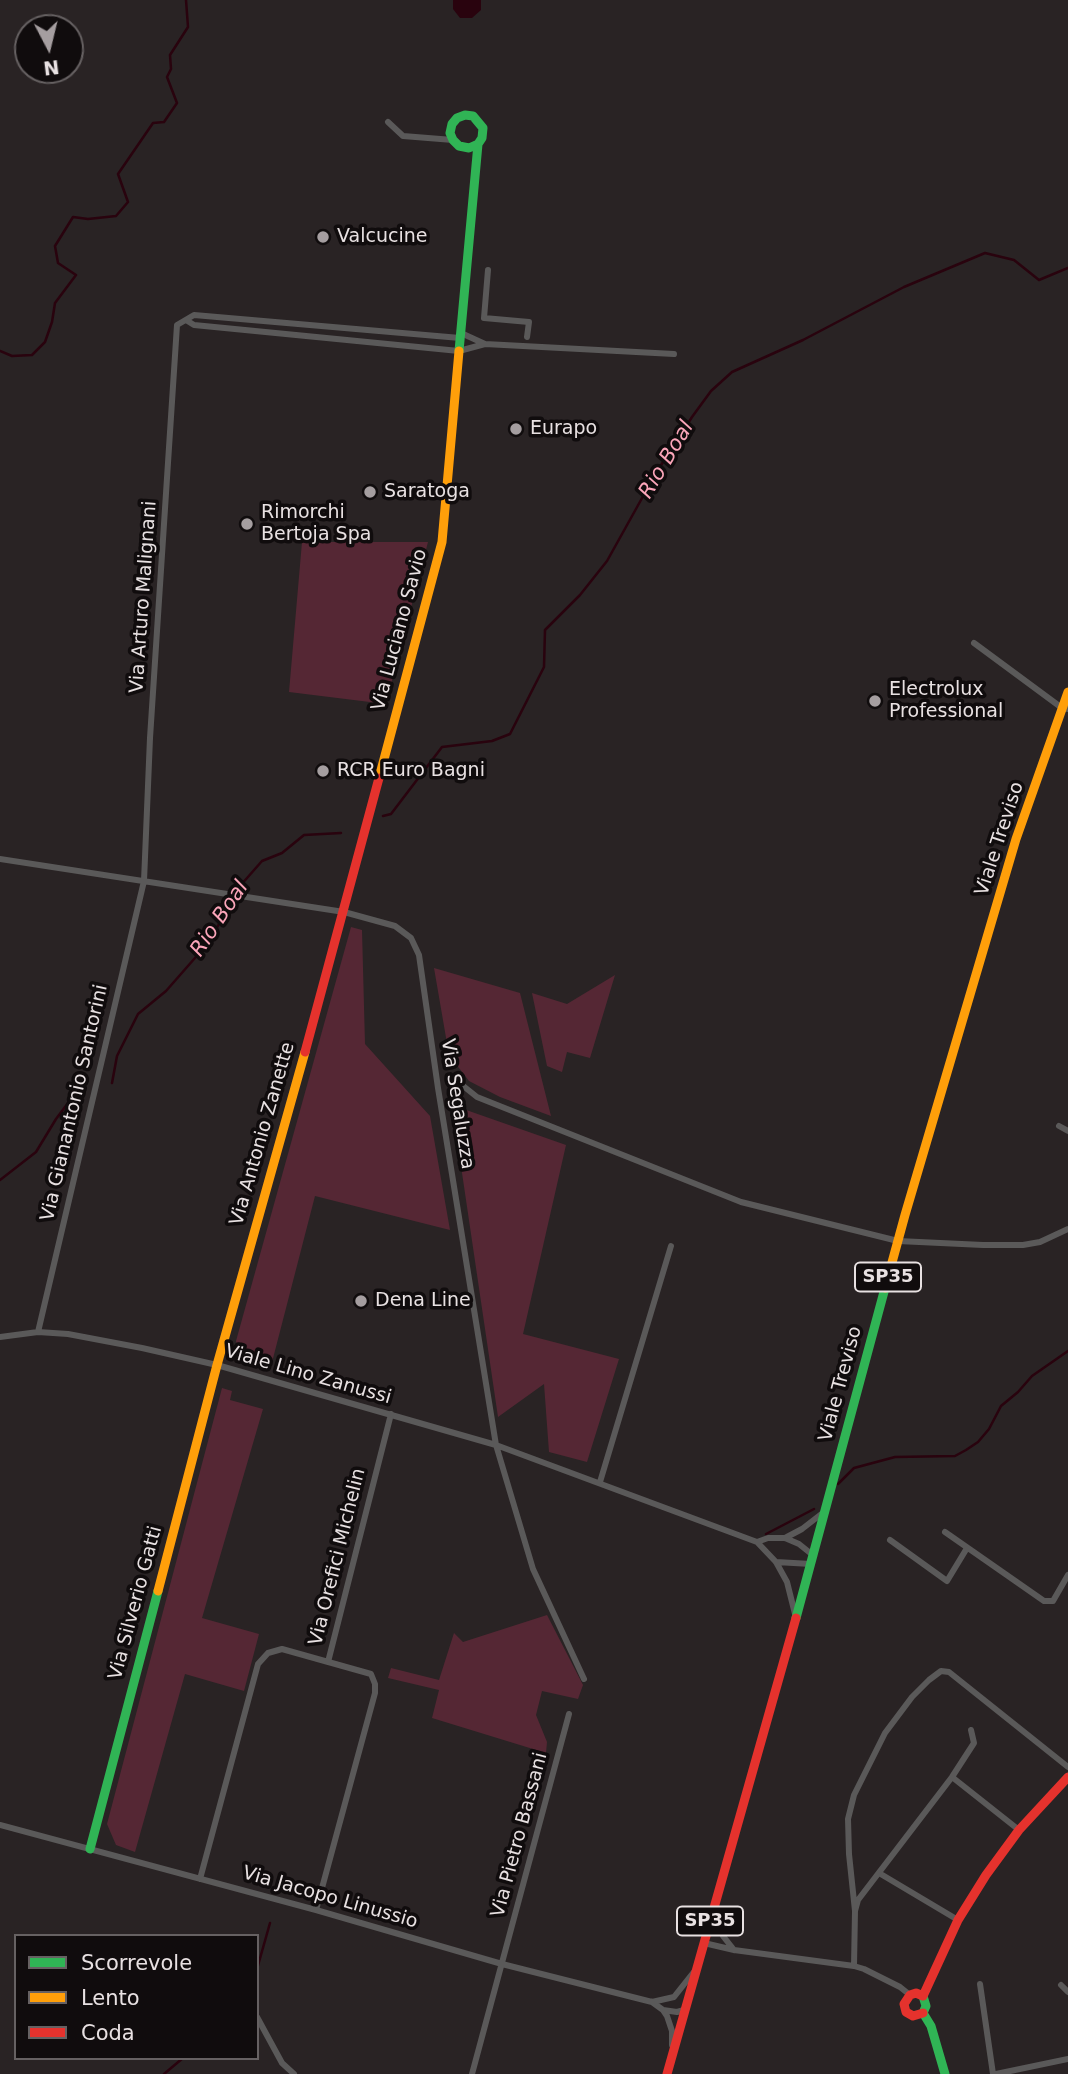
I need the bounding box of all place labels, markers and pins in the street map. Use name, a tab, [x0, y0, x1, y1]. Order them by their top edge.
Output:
place label: Valcucine	[337, 226, 427, 248]
marker: Valcucine	[315, 229, 331, 245]
place label: Eurapo	[530, 418, 597, 440]
marker: Eurapo	[508, 421, 524, 437]
place label: Saratoga	[384, 481, 470, 503]
marker: Saratoga	[362, 484, 378, 500]
place label: Rimorchi Bertoja Spa	[261, 502, 371, 546]
marker: Rimorchi Bertoja Spa	[239, 516, 255, 532]
place label: Electrolux Professional	[889, 679, 1003, 723]
marker: Electrolux Professional	[867, 693, 883, 709]
place label: RCR Euro Bagni	[337, 760, 485, 782]
marker: RCR Euro Bagni	[315, 763, 331, 779]
place label: Dena Line	[375, 1290, 471, 1312]
marker: Dena Line	[353, 1293, 369, 1309]

